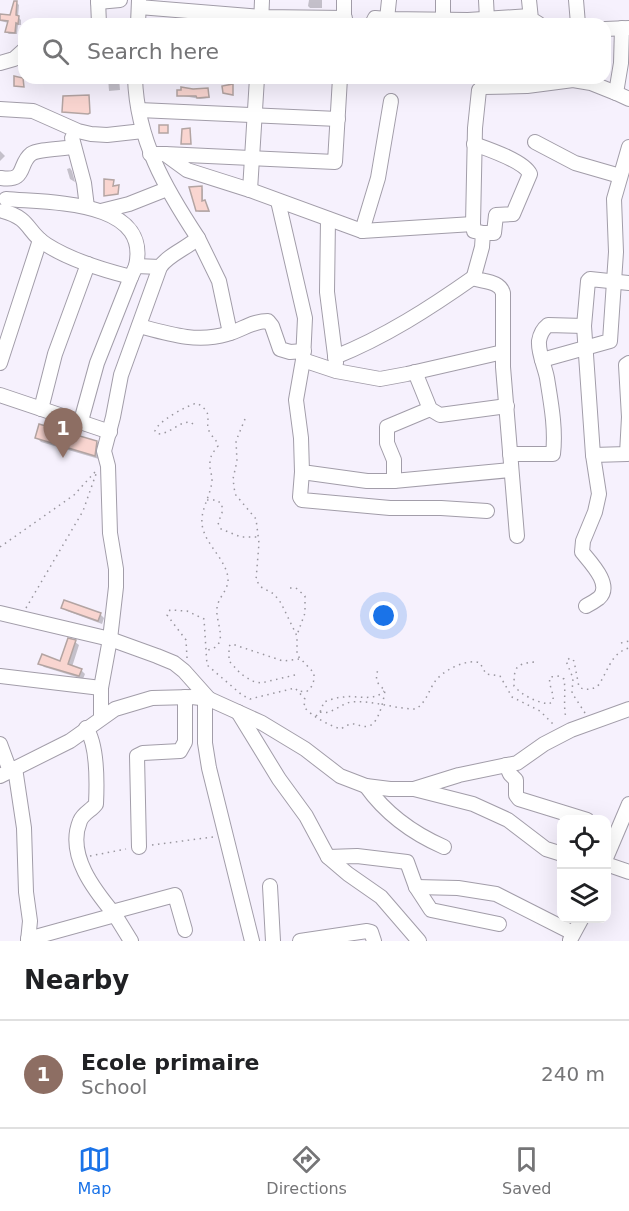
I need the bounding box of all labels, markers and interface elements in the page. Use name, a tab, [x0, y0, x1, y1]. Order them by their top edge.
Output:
search box	[18, 18, 611, 84]
icon: search	[39, 35, 72, 68]
text: Search here	[87, 39, 219, 64]
pin: 1	[44, 408, 82, 458]
your location	[369, 601, 398, 630]
map controls	[557, 815, 611, 923]
button: locate	[557, 815, 611, 869]
button: layers	[557, 869, 611, 923]
text: Nearby	[24, 965, 129, 995]
text: Ecole primaire	[81, 1050, 260, 1075]
text: 1	[37, 1062, 50, 1086]
text: 240 m	[541, 1062, 605, 1086]
text: School	[81, 1075, 147, 1099]
tab: Map	[78, 1143, 111, 1198]
tab: Directions	[266, 1143, 347, 1198]
tab: Saved	[502, 1143, 551, 1198]

